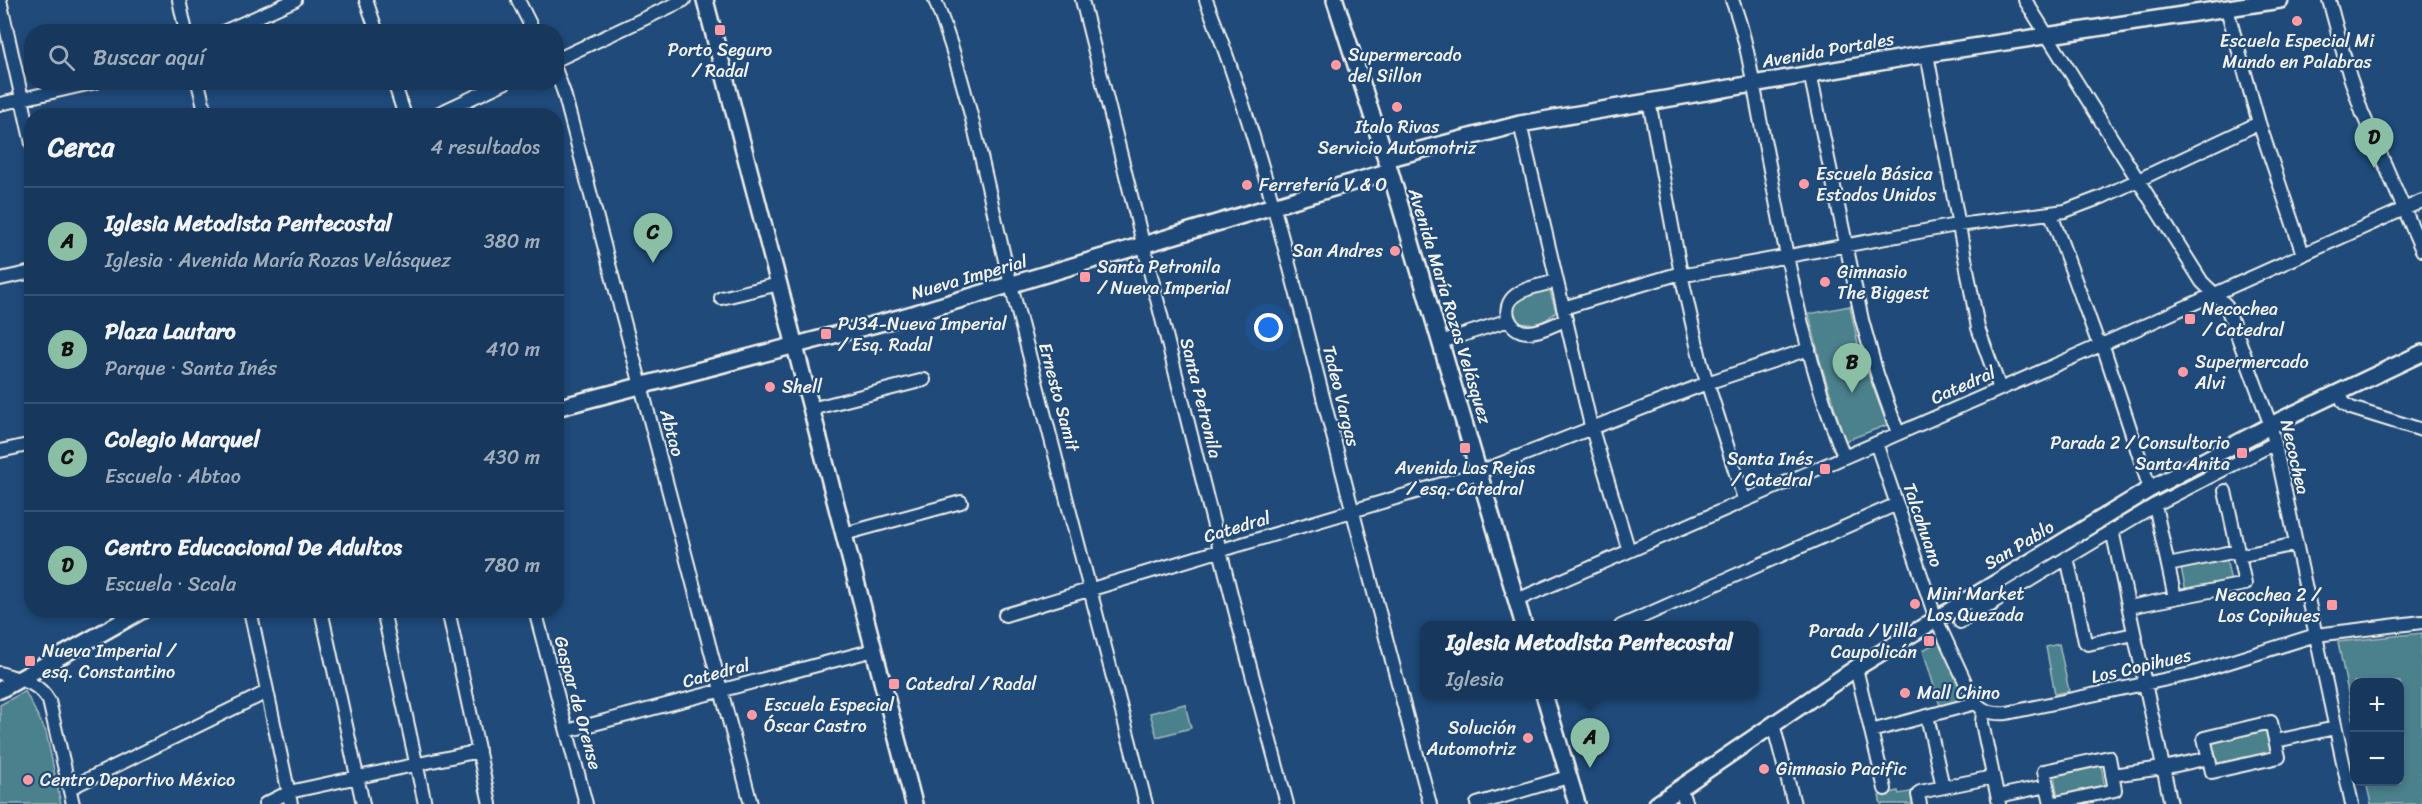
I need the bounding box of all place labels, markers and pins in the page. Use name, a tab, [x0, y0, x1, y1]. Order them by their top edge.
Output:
marker: Escuela Especial Mi Mundo en Palabras	[2290, 14, 2304, 28]
marker: Porto Seguro / Radal	[713, 23, 727, 37]
place label: Escuela Especial Mi Mundo en Palabras	[2220, 25, 2375, 78]
place label: Porto Seguro / Radal	[668, 34, 772, 87]
place label: Supermercado del Sillon	[1348, 39, 1462, 92]
marker: Supermercado del Sillon	[1329, 58, 1343, 72]
marker: Italo Rivas Servicio Automotriz	[1390, 100, 1404, 114]
place label: Italo Rivas Servicio Automotriz	[1318, 111, 1477, 164]
pin: D	[2354, 118, 2394, 168]
place label: Escuela Básica Estados Unidos	[1816, 158, 1937, 211]
place label: Ferretería V & O	[1259, 169, 1387, 201]
marker: Escuela Básica Estados Unidos	[1797, 177, 1811, 191]
marker: Ferretería V & O	[1240, 178, 1254, 192]
pin: C	[634, 214, 672, 263]
place label: San Andres	[1292, 235, 1384, 267]
marker: San Andres	[1388, 244, 1402, 258]
place label: Santa Petronila / Nueva Imperial	[1097, 251, 1231, 304]
place label: Gimnasio The Biggest	[1837, 256, 1930, 309]
marker: Santa Petronila / Nueva Imperial	[1078, 270, 1092, 284]
marker: Gimnasio The Biggest	[1818, 275, 1832, 289]
place label: Necochea / Catedral	[2202, 293, 2285, 346]
place label: PJ34-Nueva Imperial / Esq. Radal	[838, 308, 1008, 361]
marker: Necochea / Catedral	[2183, 312, 2197, 326]
marker: PJ34-Nueva Imperial / Esq. Radal	[819, 327, 833, 341]
pin: B	[1832, 344, 1872, 393]
place label: Supermercado Alvi	[2194, 346, 2309, 399]
marker: Supermercado Alvi	[2176, 365, 2190, 379]
place label: Shell	[782, 371, 823, 403]
marker: Shell	[763, 380, 777, 394]
place label: Parada 2 / Consultorio Santa Anita	[2050, 427, 2230, 480]
marker: Avenida Las Rejas / esq. Catedral	[1458, 441, 1472, 455]
place label: Santa Inés / Catedral	[1727, 443, 1814, 496]
marker: Parada 2 / Consultorio Santa Anita	[2235, 446, 2249, 460]
place label: Avenida Las Rejas / esq. Catedral	[1394, 452, 1536, 505]
marker: Santa Inés / Catedral	[1818, 462, 1832, 476]
place label: Mini Market Los Quezada	[1927, 578, 2025, 631]
place label: Necochea 2 / Los Copihues	[2215, 579, 2322, 632]
marker: Mini Market Los Quezada	[1908, 597, 1922, 611]
marker: Necochea 2 / Los Copihues	[2325, 598, 2339, 612]
place label: Parada / Villa Caupolicán	[1809, 615, 1918, 668]
marker: Parada / Villa Caupolicán	[1922, 634, 1936, 648]
place label: Nueva Imperial / esq. Constantino	[42, 635, 177, 688]
marker: Nueva Imperial / esq. Constantino	[23, 654, 37, 668]
place label: Catedral / Radal	[906, 668, 1037, 700]
marker: Catedral / Radal	[887, 677, 901, 691]
place label: Mall Chino	[1917, 677, 2000, 709]
marker: Mall Chino	[1898, 686, 1912, 700]
place label: Escuela Especial Óscar Castro	[764, 689, 895, 742]
marker: Escuela Especial Óscar Castro	[745, 708, 759, 722]
place label: Solución Automotriz	[1426, 712, 1516, 765]
pin: A	[1570, 718, 1610, 768]
marker: Solución Automotriz	[1521, 731, 1535, 745]
place label: Gimnasio Pacific	[1776, 753, 1907, 785]
marker: Gimnasio Pacific	[1757, 762, 1771, 776]
place label: Centro Deportivo México	[40, 764, 235, 796]
marker: Centro Deportivo México	[21, 773, 35, 787]

